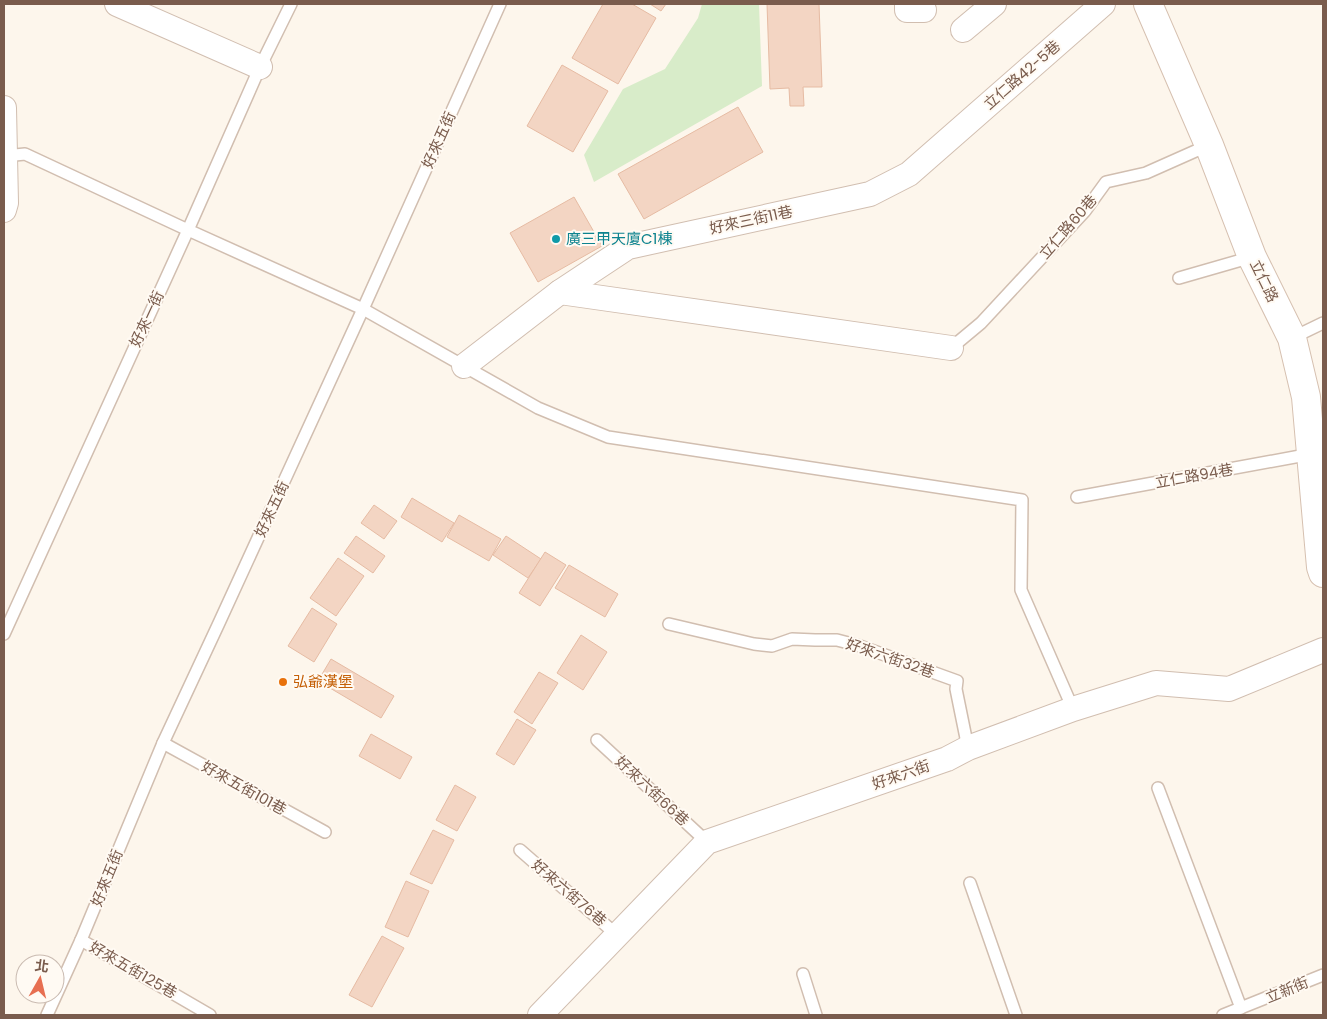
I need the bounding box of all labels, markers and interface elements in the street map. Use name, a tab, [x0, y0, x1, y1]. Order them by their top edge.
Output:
street label: 立仁路42-5巷	[979, 35, 1065, 114]
street label: 好來五街	[417, 108, 460, 171]
street label: 立仁路60巷	[1034, 190, 1101, 263]
street label: 好來三街11巷	[707, 200, 794, 239]
place label: 廣三甲天廈C1棟	[566, 228, 672, 249]
marker: 廣三甲天廈C1棟	[550, 233, 562, 245]
street label: 立仁路	[1245, 256, 1284, 306]
street label: 好來一街	[124, 287, 169, 350]
street label: 立仁路94巷	[1153, 458, 1235, 493]
street label: 好來五街	[249, 477, 294, 540]
street label: 好來六街32巷	[843, 633, 937, 683]
place label: 弘爺漢堡	[293, 671, 353, 692]
marker: 弘爺漢堡	[277, 676, 289, 688]
street label: 好來六街66巷	[611, 751, 694, 830]
street label: 好來六街	[869, 755, 933, 794]
street label: 好來五街101巷	[198, 756, 290, 820]
street label: 好來五街	[86, 846, 128, 910]
street label: 好來六街76巷	[527, 854, 611, 931]
street label: 好來五街125巷	[86, 936, 181, 1003]
north arrow	[15, 954, 65, 1004]
text: 北	[33, 955, 50, 977]
street label: 立新街	[1262, 971, 1312, 1008]

